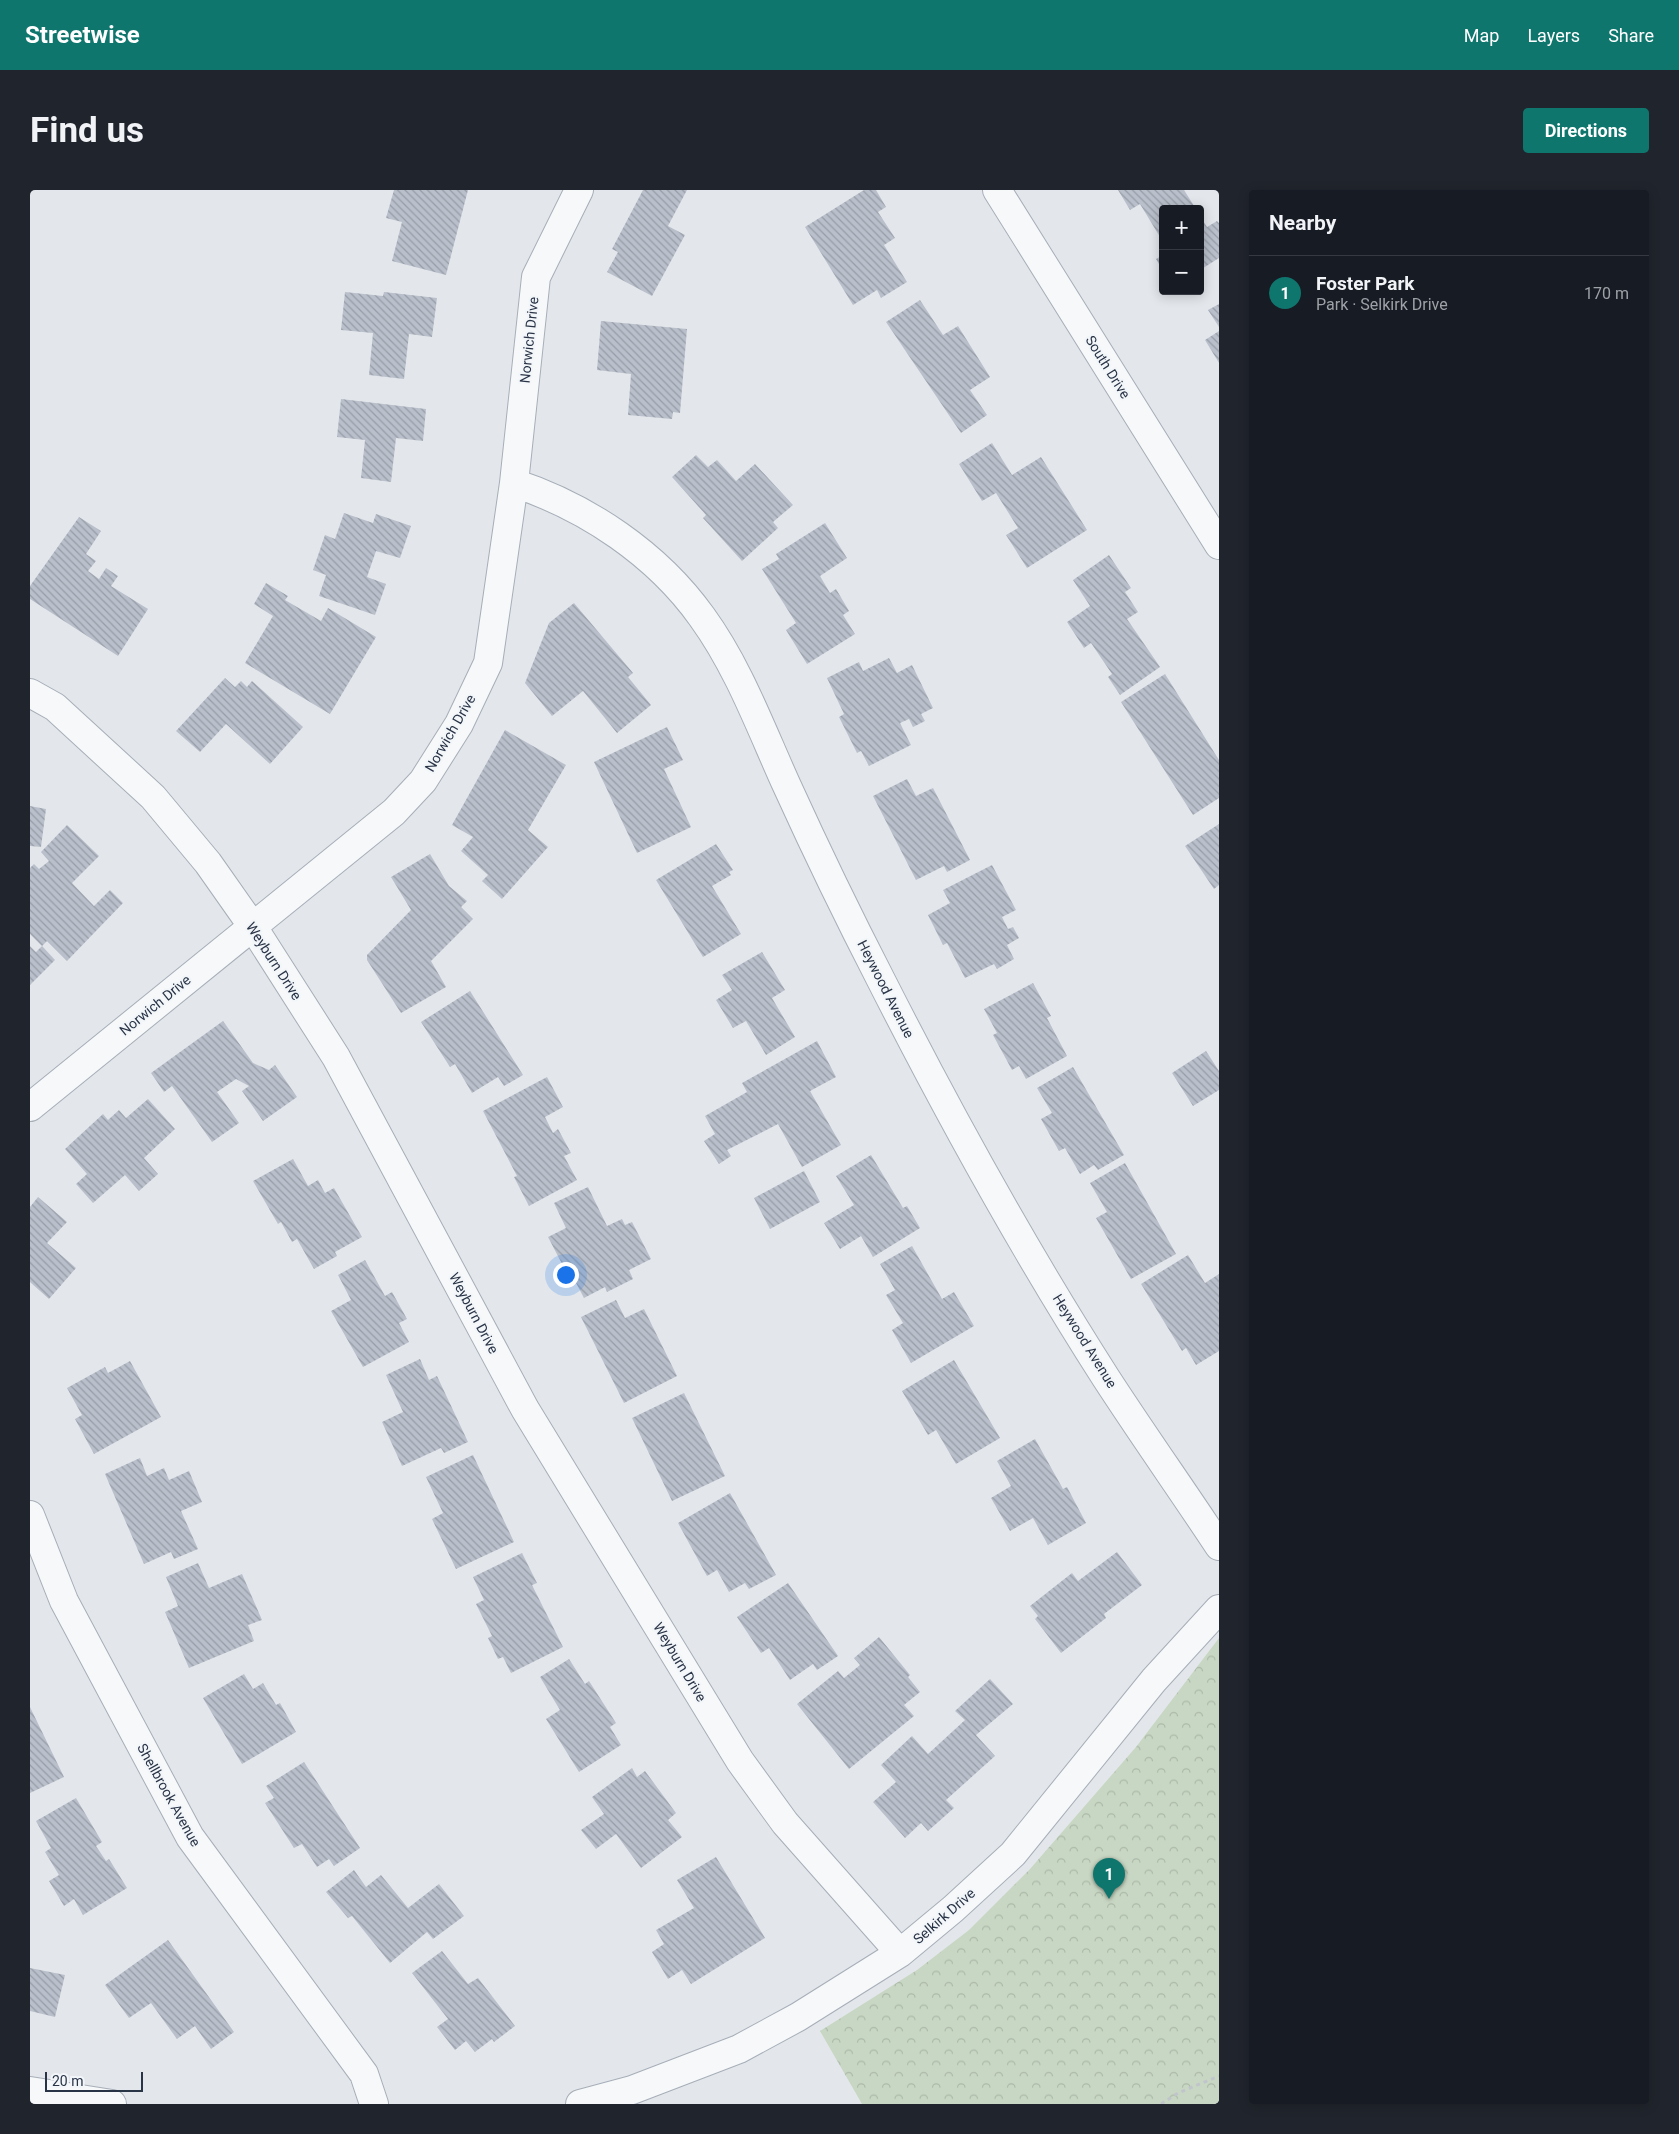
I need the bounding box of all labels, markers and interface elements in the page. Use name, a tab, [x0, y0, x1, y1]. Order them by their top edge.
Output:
text: Streetwise	[25, 21, 140, 49]
text: Map	[1464, 25, 1499, 46]
text: Layers	[1527, 25, 1580, 46]
text: Share	[1608, 25, 1654, 46]
button: Directions	[1523, 108, 1649, 153]
text: Find us	[30, 110, 144, 151]
map controls	[1159, 205, 1204, 295]
button: +	[1159, 205, 1204, 250]
text: Nearby	[1269, 211, 1336, 235]
button: −	[1159, 250, 1204, 295]
text: Foster Park	[1316, 272, 1415, 295]
text: 1	[1280, 284, 1290, 303]
text: 170 m	[1584, 284, 1629, 303]
text: Park · Selkirk Drive	[1316, 295, 1448, 314]
street label: Norwich Drive	[517, 296, 541, 384]
street label: South Drive	[1082, 333, 1134, 401]
street label: Norwich Drive	[421, 691, 479, 775]
street label: Weyburn Drive	[243, 919, 305, 1003]
street label: Heywood Avenue	[854, 937, 918, 1041]
street label: Norwich Drive	[116, 971, 194, 1039]
your location	[553, 1262, 579, 1288]
street label: Weyburn Drive	[446, 1270, 502, 1356]
street label: Heywood Avenue	[1050, 1291, 1120, 1391]
street label: Weyburn Drive	[650, 1620, 710, 1704]
street label: Shellbrook Avenue	[134, 1741, 204, 1849]
pin: 1	[1093, 1858, 1125, 1899]
street label: Selkirk Drive	[910, 1885, 978, 1947]
scale bar	[45, 2069, 142, 2092]
text: 20 m	[52, 2073, 84, 2089]

